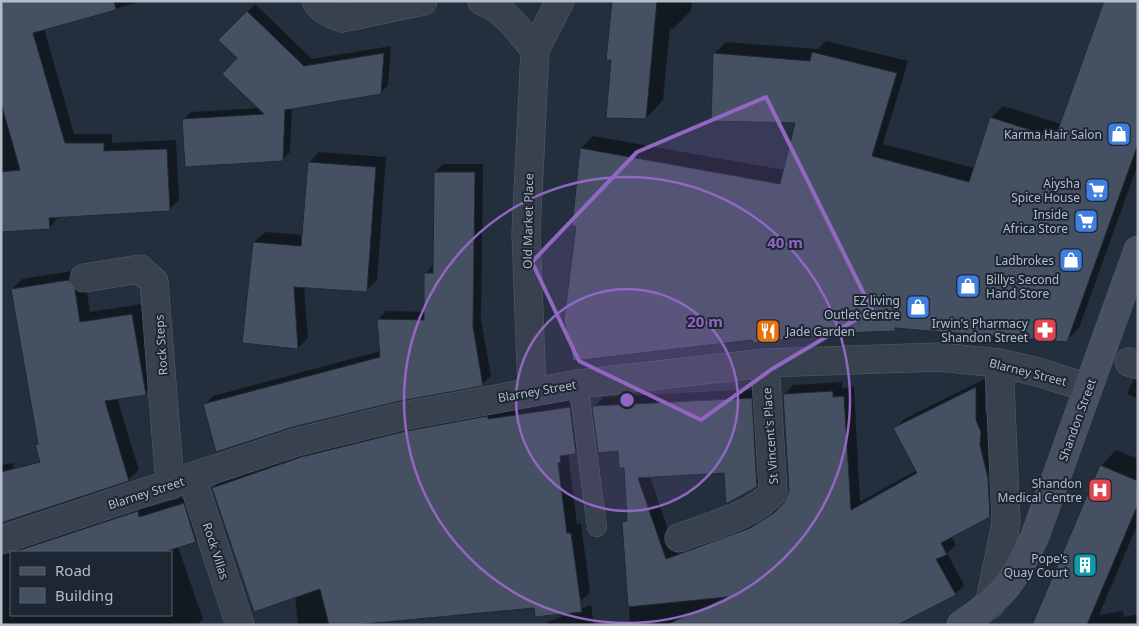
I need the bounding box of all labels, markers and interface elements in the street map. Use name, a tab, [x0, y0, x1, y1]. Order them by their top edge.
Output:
shop icon: Karma Hair Salon	[1106, 121, 1132, 147]
place label: Karma Hair Salon	[1004, 126, 1102, 143]
street label: Old Market Place	[519, 173, 537, 269]
place label: Aiysha Spice House	[1011, 175, 1080, 206]
supermarket icon: Aiysha Spice House	[1084, 177, 1110, 203]
place label: Inside Africa Store	[1003, 206, 1068, 237]
supermarket icon: Inside Africa Store	[1073, 208, 1099, 234]
text: 40 m	[767, 232, 803, 252]
shop icon: Ladbrokes	[1058, 247, 1084, 273]
place label: Ladbrokes	[995, 252, 1054, 269]
place label: Billys Second Hand Store	[986, 271, 1059, 302]
shop icon: Billys Second Hand Store	[955, 273, 981, 299]
place label: EZ living Outlet Centre	[824, 292, 900, 323]
shop icon: EZ living Outlet Centre	[905, 294, 931, 320]
text: 20 m	[687, 311, 723, 331]
street label: Rock Steps	[150, 314, 172, 376]
place label: Irwin's Pharmacy Shandon Street	[932, 315, 1029, 346]
pharmacy icon: Irwin's Pharmacy Shandon Street	[1032, 317, 1058, 343]
restaurant icon: Jade Garden	[755, 318, 781, 344]
place label: Jade Garden	[785, 323, 855, 340]
street label: Blarney Street	[987, 354, 1069, 390]
street label: Blarney Street	[496, 376, 578, 406]
street label: Shandon Street	[1054, 376, 1100, 464]
street label: St Vincent's Place	[758, 387, 782, 485]
centre of rings	[618, 391, 636, 409]
street label: Blarney Street	[106, 472, 187, 513]
place label: Shandon Medical Centre	[998, 475, 1082, 506]
hospital icon: Shandon Medical Centre	[1087, 477, 1113, 503]
street label: Rock Villas	[199, 520, 233, 582]
place label: Pope's Quay Court	[1004, 550, 1069, 581]
legend	[10, 551, 172, 616]
building icon: Pope's Quay Court	[1072, 552, 1098, 578]
text: Road	[55, 560, 91, 580]
text: Building	[55, 585, 113, 605]

